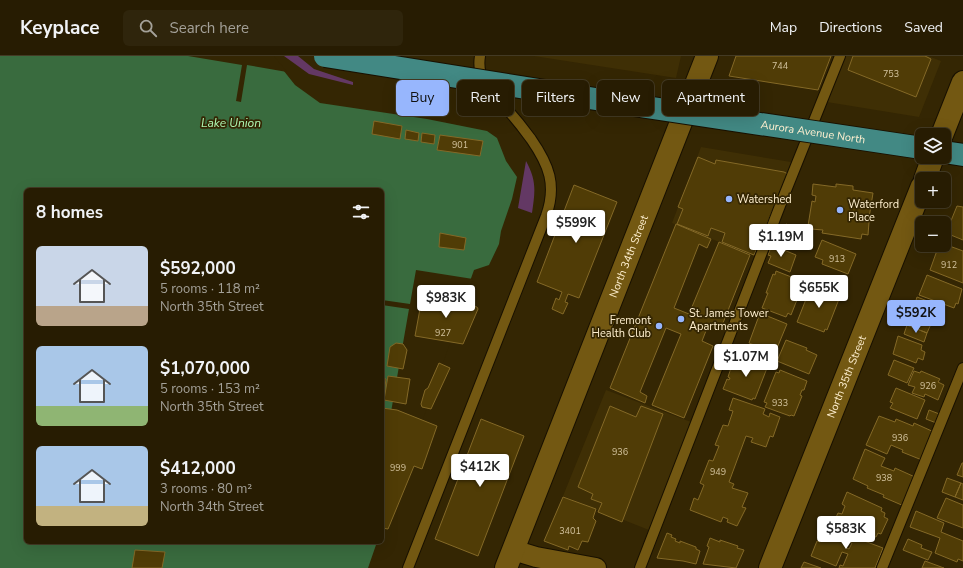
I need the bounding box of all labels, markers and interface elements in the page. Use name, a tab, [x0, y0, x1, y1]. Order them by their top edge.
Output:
search box	[123, 10, 403, 46]
text: Keyplace	[20, 15, 99, 41]
icon: search	[137, 17, 159, 39]
text: Search here	[169, 18, 249, 38]
text: Map	[770, 18, 797, 37]
text: Directions	[819, 18, 882, 37]
text: Saved	[904, 18, 943, 37]
house number: 744	[772, 60, 789, 72]
house number: 753	[883, 68, 899, 80]
chip: Buy	[396, 80, 449, 116]
chip: Rent	[457, 80, 514, 116]
chip: Filters	[522, 80, 589, 116]
chip: New	[597, 80, 654, 116]
chip: Apartment	[662, 80, 759, 116]
water label: Lake Union	[201, 115, 261, 131]
street label: Aurora Avenue North	[760, 117, 866, 148]
map controls	[915, 128, 951, 252]
button: layers	[915, 128, 951, 164]
house number: 901	[452, 139, 468, 151]
button: +	[915, 172, 951, 208]
place label: Watershed	[737, 192, 792, 207]
marker: Watershed	[724, 194, 734, 204]
place label: Waterford Place	[848, 197, 899, 225]
text: 8 homes	[36, 201, 103, 224]
icon: filters	[350, 201, 372, 223]
marker: Waterford Place	[835, 205, 845, 215]
pin: $599K	[548, 210, 604, 244]
street label: North 34th Street	[606, 213, 652, 300]
text: $599K	[556, 214, 596, 232]
button: −	[915, 216, 951, 252]
pin: $1.19M	[748, 224, 814, 258]
text: $1.19M	[758, 228, 804, 246]
house number: 913	[829, 253, 845, 265]
text: $592,000	[160, 257, 236, 280]
house number: 912	[941, 259, 957, 271]
icon: home	[68, 262, 116, 310]
pin: $655K	[791, 275, 847, 309]
text: $655K	[799, 279, 839, 297]
text: 5 rooms · 118 m²	[160, 280, 260, 298]
pin: $983K	[418, 285, 474, 319]
text: $983K	[426, 289, 466, 307]
text: North 35th Street	[160, 298, 263, 316]
pin: $592K	[888, 300, 944, 334]
text: $592K	[896, 304, 936, 322]
place label: St. James Tower Apartments	[689, 306, 769, 334]
place label: Fremont Health Club	[592, 313, 651, 341]
marker: St. James Tower Apartments	[676, 314, 686, 324]
marker: Fremont Health Club	[654, 321, 664, 331]
house number: 927	[435, 327, 451, 339]
street label: North 35th Street	[823, 333, 870, 420]
pin: $1.07M	[713, 344, 779, 378]
text: $1.07M	[723, 348, 769, 366]
text: $1,070,000	[160, 357, 250, 380]
icon: home	[68, 362, 116, 410]
text: 5 rooms · 153 m²	[160, 380, 260, 398]
house number: 926	[920, 380, 936, 392]
house number: 933	[772, 397, 788, 409]
text: North 35th Street	[160, 398, 263, 416]
house number: 936	[892, 432, 908, 444]
house number: 936	[612, 446, 628, 458]
pin: $412K	[452, 454, 508, 488]
text: $412,000	[160, 457, 236, 480]
text: $412K	[460, 458, 500, 476]
icon: home	[68, 462, 116, 510]
house number: 999	[390, 462, 406, 474]
house number: 949	[710, 466, 726, 478]
house number: 938	[876, 472, 892, 484]
text: 3 rooms · 80 m²	[160, 480, 252, 498]
text: North 34th Street	[160, 498, 263, 516]
pin: $583K	[818, 516, 874, 550]
text: $583K	[826, 520, 866, 538]
house number: 3401	[559, 525, 581, 537]

